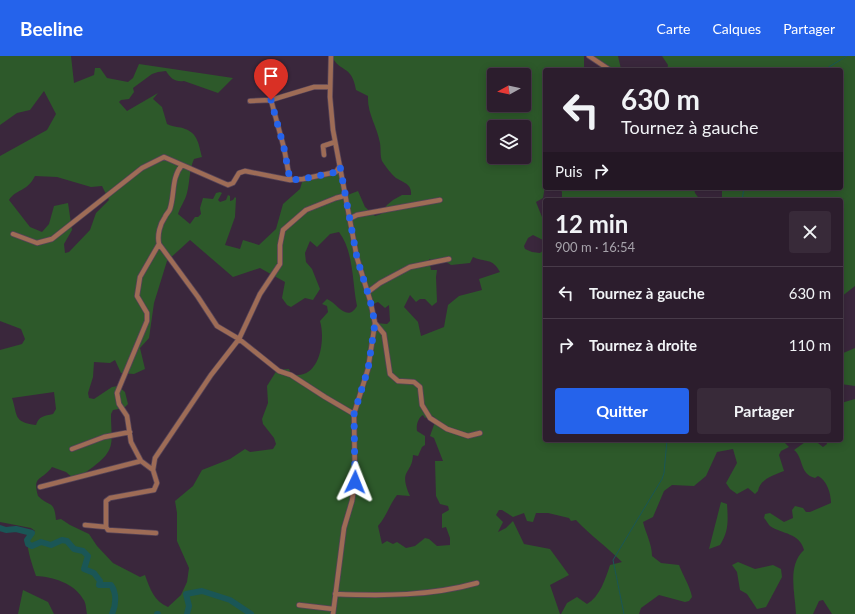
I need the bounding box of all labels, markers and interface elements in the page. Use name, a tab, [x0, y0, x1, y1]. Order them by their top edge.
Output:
text: Beeline	[20, 17, 83, 40]
text: Carte	[657, 20, 690, 37]
text: Calques	[712, 20, 761, 37]
text: Partager	[783, 20, 835, 37]
pin	[254, 59, 288, 100]
icon: arrive	[260, 65, 282, 87]
north arrow	[487, 68, 531, 112]
map controls	[487, 68, 531, 164]
text: 630 m	[621, 82, 700, 116]
icon: left	[555, 84, 607, 136]
text: Tournez à gauche	[621, 116, 759, 138]
button: layers	[487, 120, 531, 164]
icon: right	[590, 160, 612, 182]
text: Puis	[555, 162, 582, 180]
text: 12 min	[555, 209, 628, 238]
button: close	[789, 211, 831, 253]
text: 900 m · 16:54	[555, 239, 635, 255]
icon: left	[555, 282, 577, 304]
text: Tournez à gauche	[589, 284, 705, 302]
text: 630 m	[789, 284, 831, 302]
icon: right	[555, 334, 577, 356]
text: Tournez à droite	[589, 336, 697, 354]
text: 110 m	[789, 336, 831, 354]
button: Quitter	[555, 388, 689, 434]
button: Partager	[697, 388, 831, 434]
position arrow	[334, 461, 376, 503]

